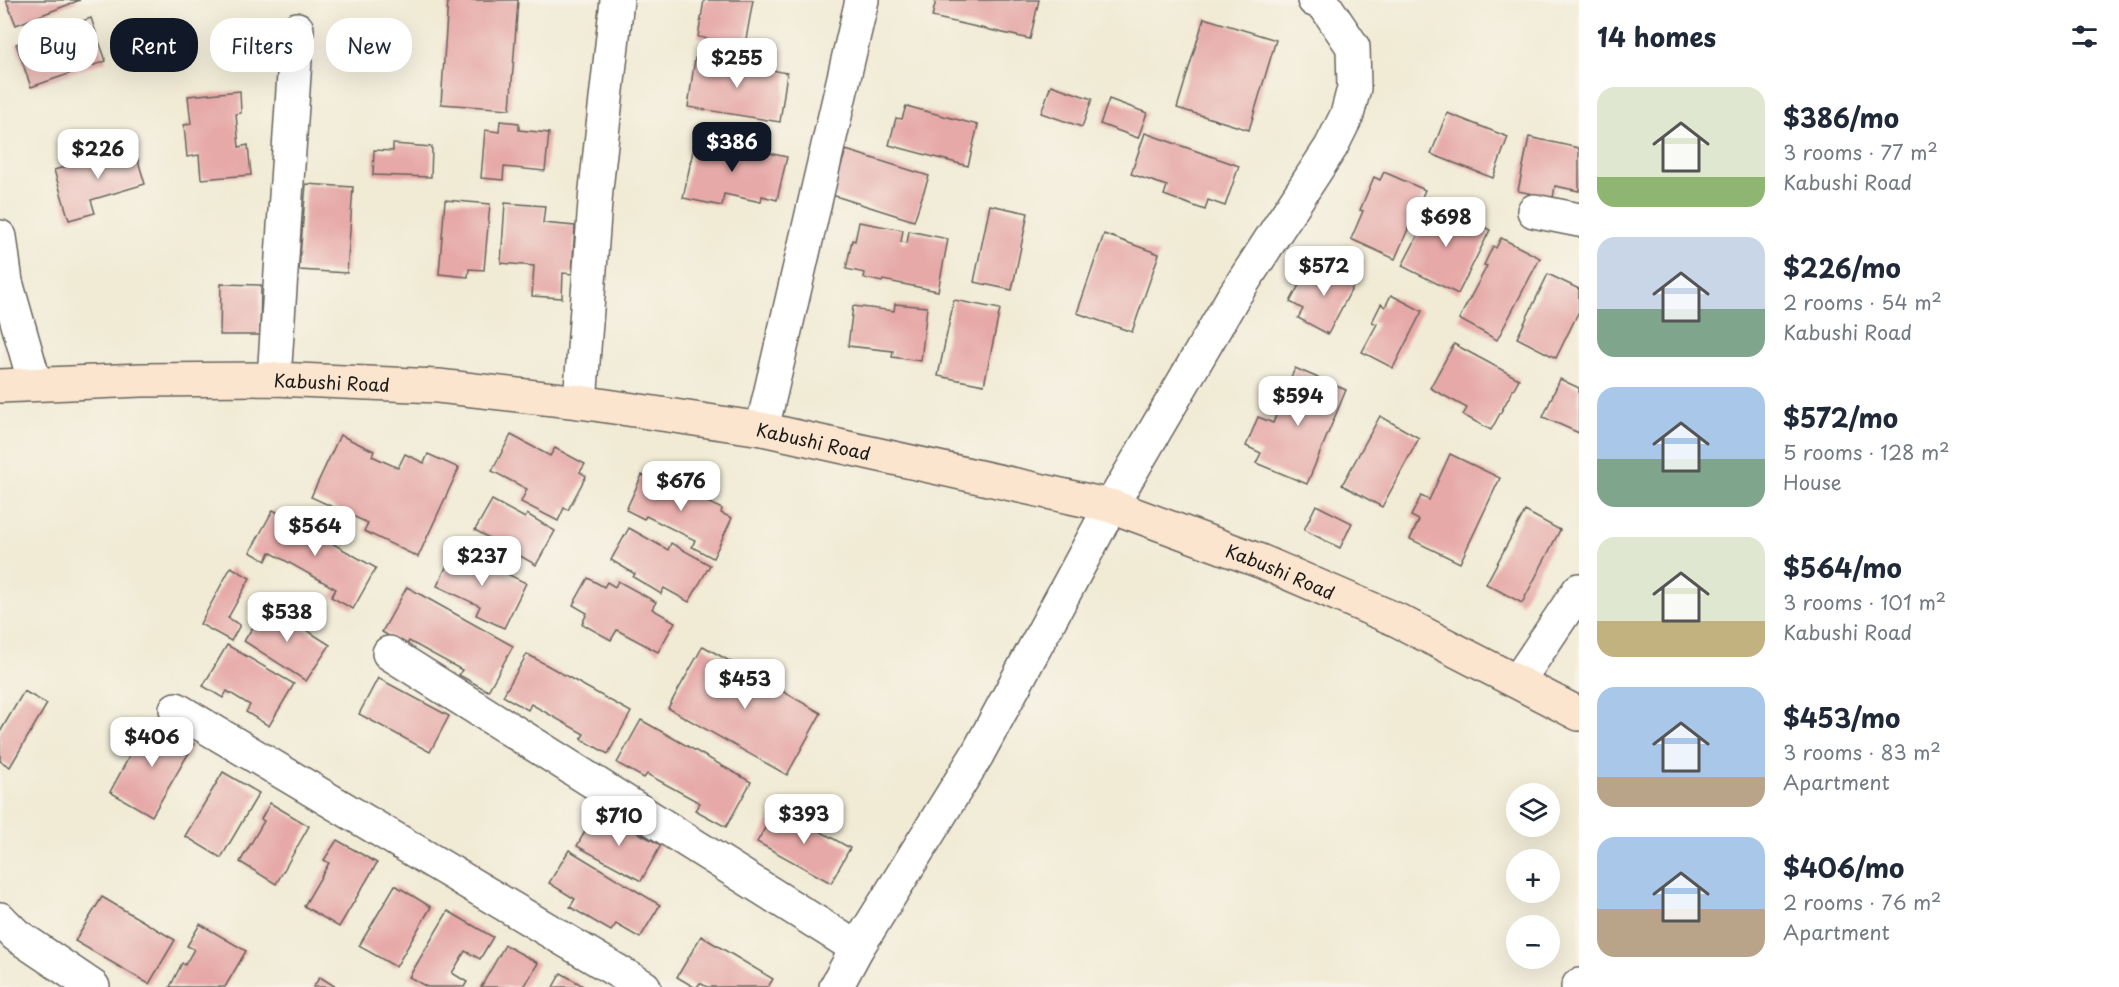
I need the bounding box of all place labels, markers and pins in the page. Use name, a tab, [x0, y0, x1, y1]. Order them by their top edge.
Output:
pin: $255	[701, 38, 773, 89]
pin: $386	[696, 122, 768, 173]
pin: $226	[62, 129, 134, 180]
pin: $698	[1410, 197, 1482, 248]
pin: $572	[1288, 246, 1360, 297]
pin: $594	[1262, 376, 1334, 427]
pin: $676	[645, 461, 717, 512]
pin: $564	[279, 506, 351, 557]
pin: $237	[446, 536, 518, 587]
pin: $538	[251, 592, 323, 643]
pin: $453	[709, 659, 781, 710]
pin: $406	[116, 717, 188, 768]
pin: $393	[768, 794, 840, 845]
pin: $710	[583, 796, 655, 847]

